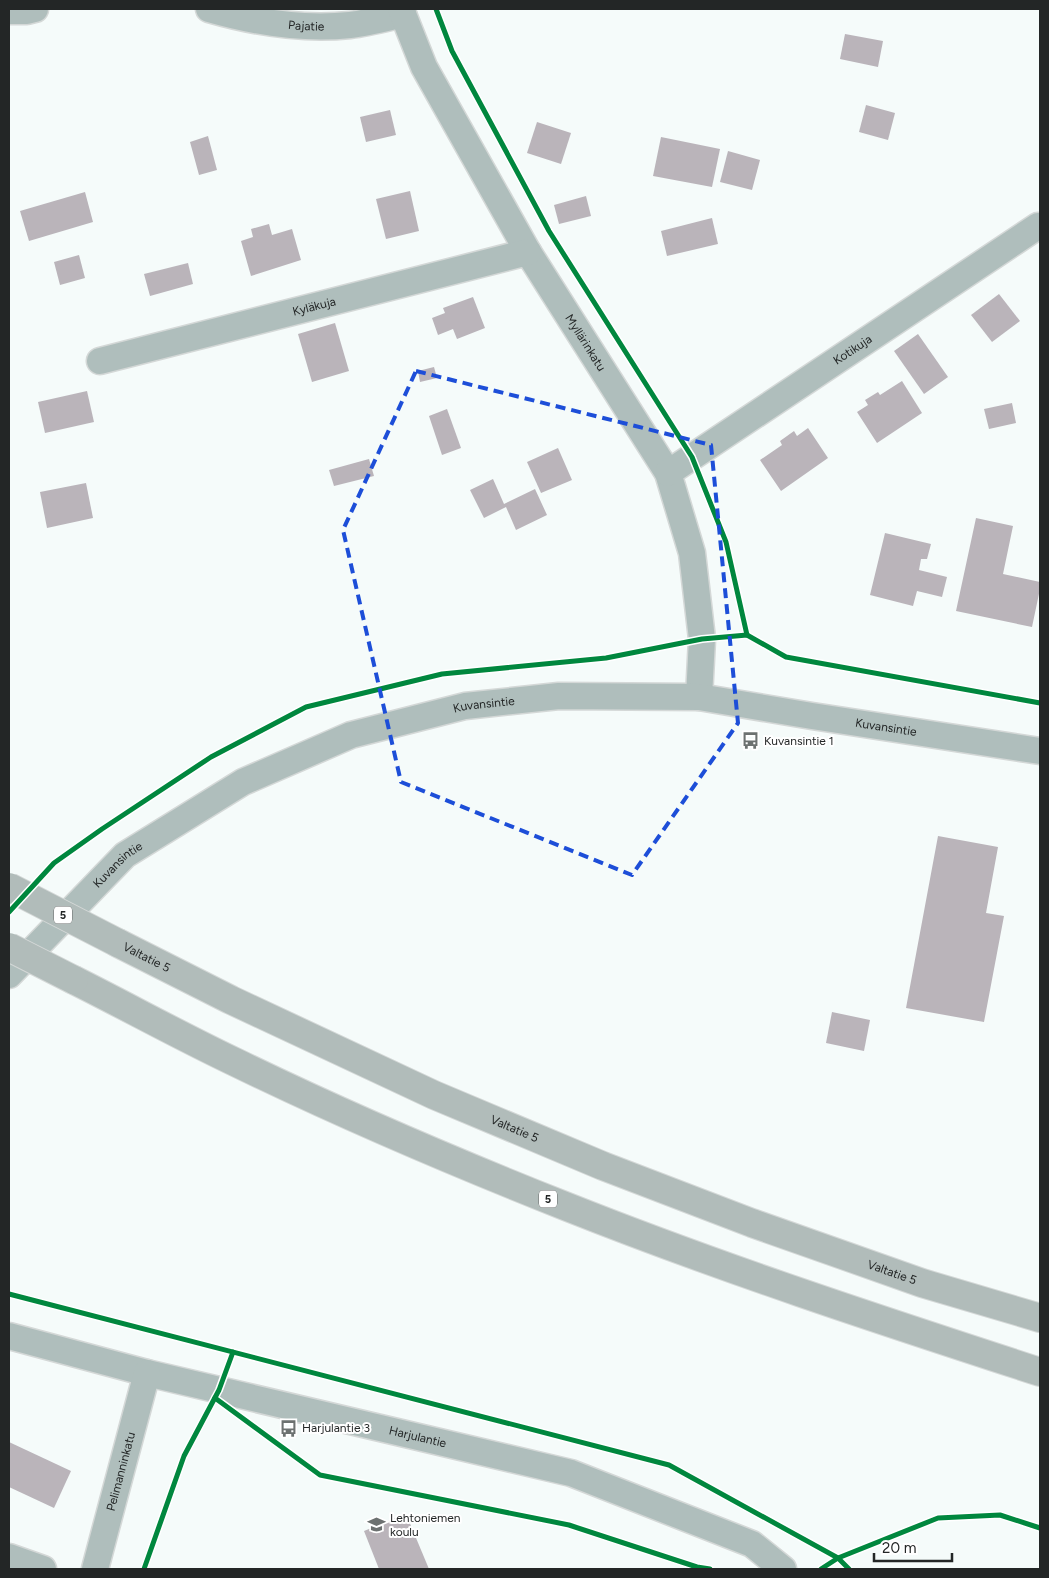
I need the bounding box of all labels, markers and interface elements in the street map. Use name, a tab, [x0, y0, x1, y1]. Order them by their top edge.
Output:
street label: Pajatie	[288, 18, 325, 34]
street label: Kyläkuja	[291, 294, 337, 319]
street label: Myllärinkatu	[562, 312, 609, 374]
street label: Kotikuja	[831, 332, 875, 368]
street label: Kuvansintie	[452, 694, 516, 716]
street label: Kuvansintie	[854, 716, 918, 739]
bus stop icon: Kuvansintie 1	[740, 731, 760, 751]
place label: Kuvansintie 1	[764, 734, 834, 748]
street label: Kuvansintie	[90, 839, 145, 891]
road number: 5	[54, 906, 72, 924]
street label: Valtatie 5	[121, 940, 173, 975]
street label: Valtatie 5	[488, 1112, 541, 1145]
road number: 5	[539, 1190, 557, 1208]
street label: Valtatie 5	[866, 1257, 918, 1288]
bus stop icon: Harjulantie 3	[278, 1418, 298, 1438]
place label: Harjulantie 3	[302, 1421, 370, 1435]
street label: Harjulantie	[388, 1423, 448, 1450]
street label: Pelimanninkatu	[104, 1430, 138, 1512]
place label: Lehtoniemen koulu	[390, 1511, 461, 1539]
school or university icon: Lehtoniemen koulu	[366, 1515, 386, 1535]
scale bar	[874, 1530, 952, 1562]
text: 20 m	[882, 1539, 916, 1557]

